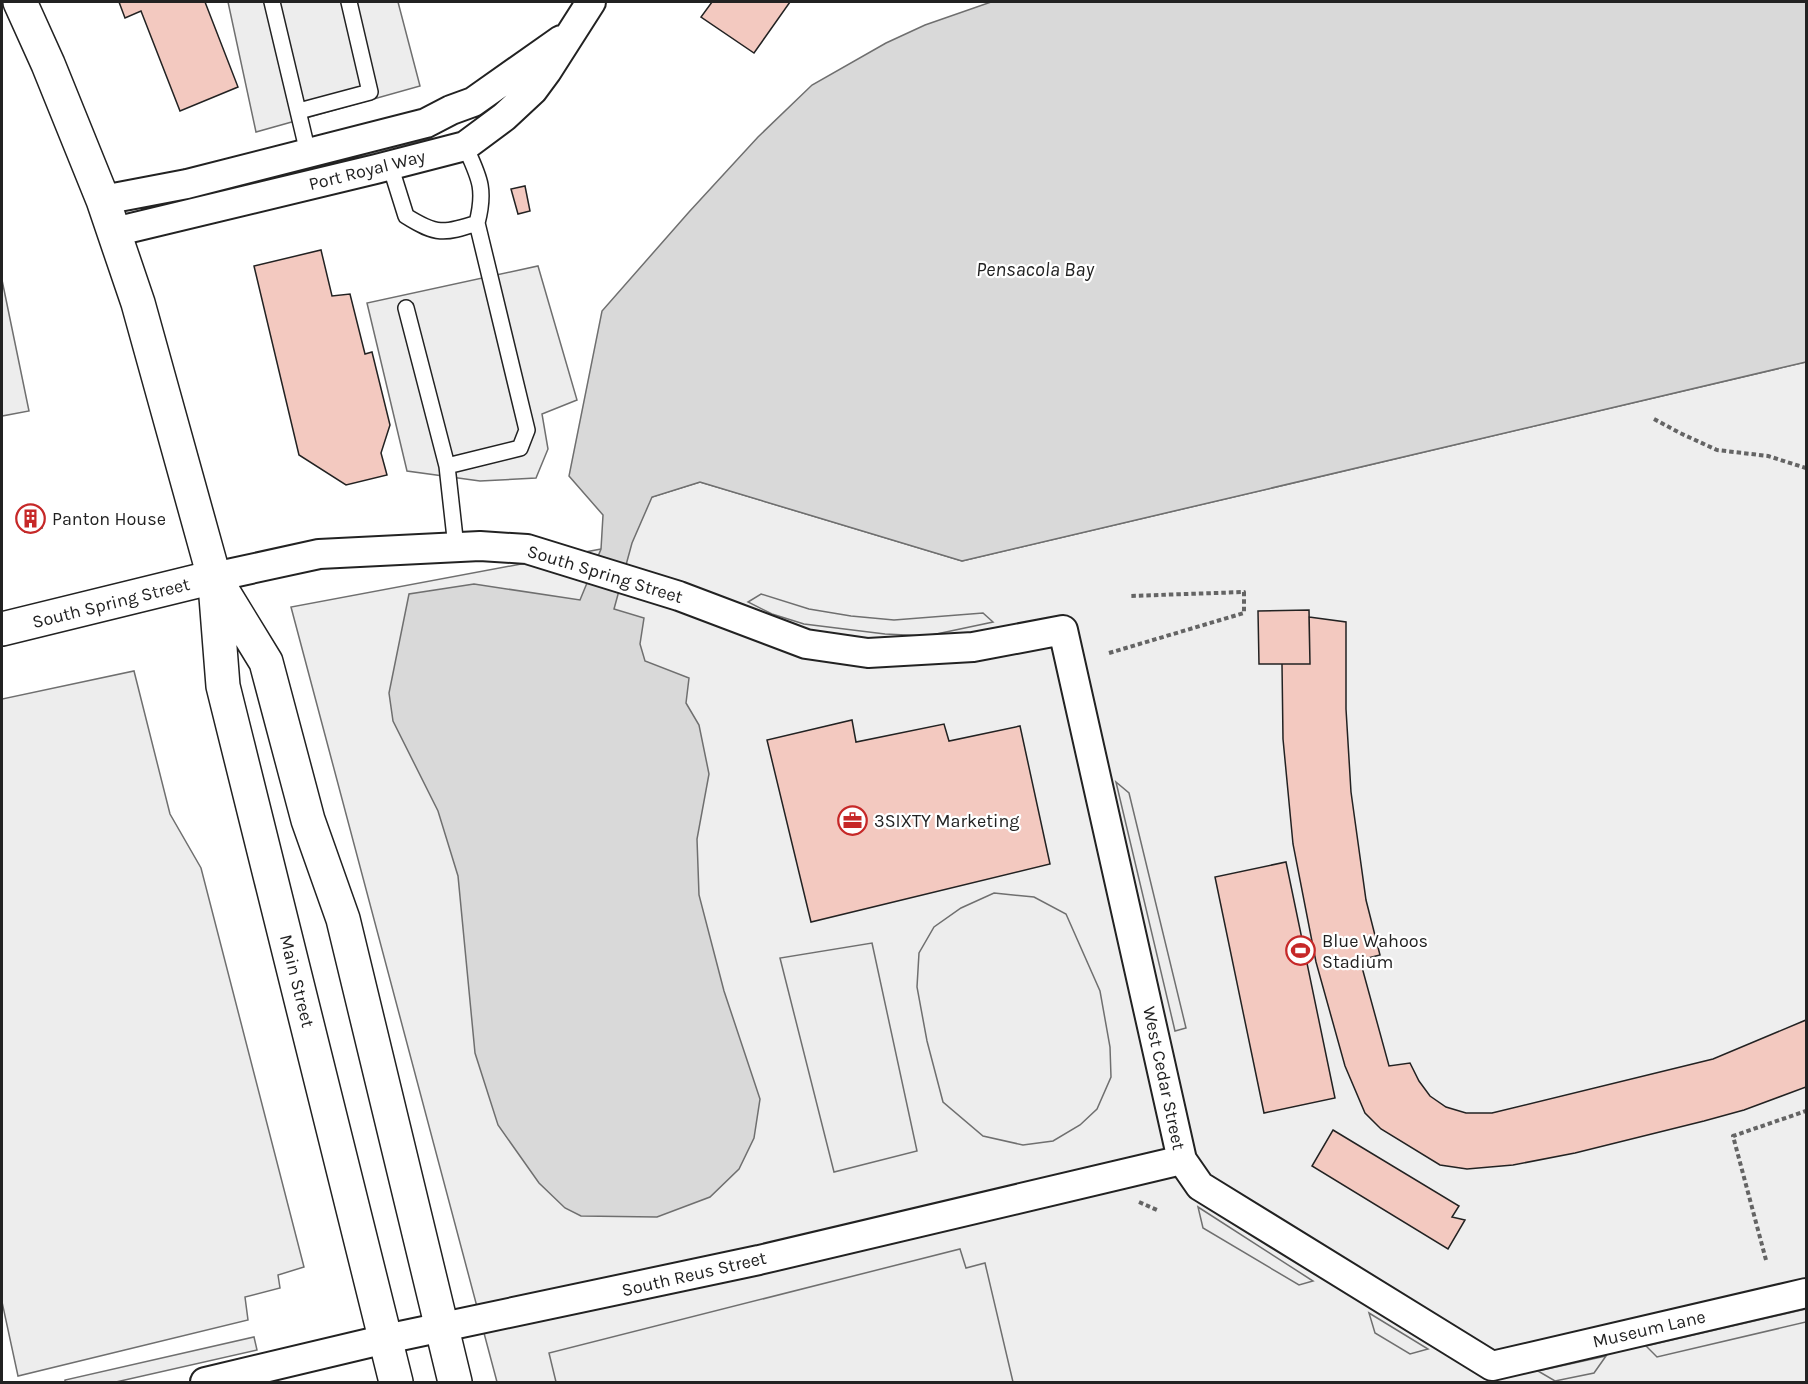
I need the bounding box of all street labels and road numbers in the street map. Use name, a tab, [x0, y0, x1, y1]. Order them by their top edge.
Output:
street label: Port Royal Way	[306, 145, 428, 195]
street label: South Spring Street	[525, 540, 686, 608]
street label: South Spring Street	[30, 573, 192, 633]
street label: Main Street	[275, 932, 319, 1030]
street label: West Cedar Street	[1138, 1004, 1190, 1152]
street label: South Reus Street	[619, 1247, 769, 1301]
street label: Museum Lane	[1590, 1305, 1708, 1353]

